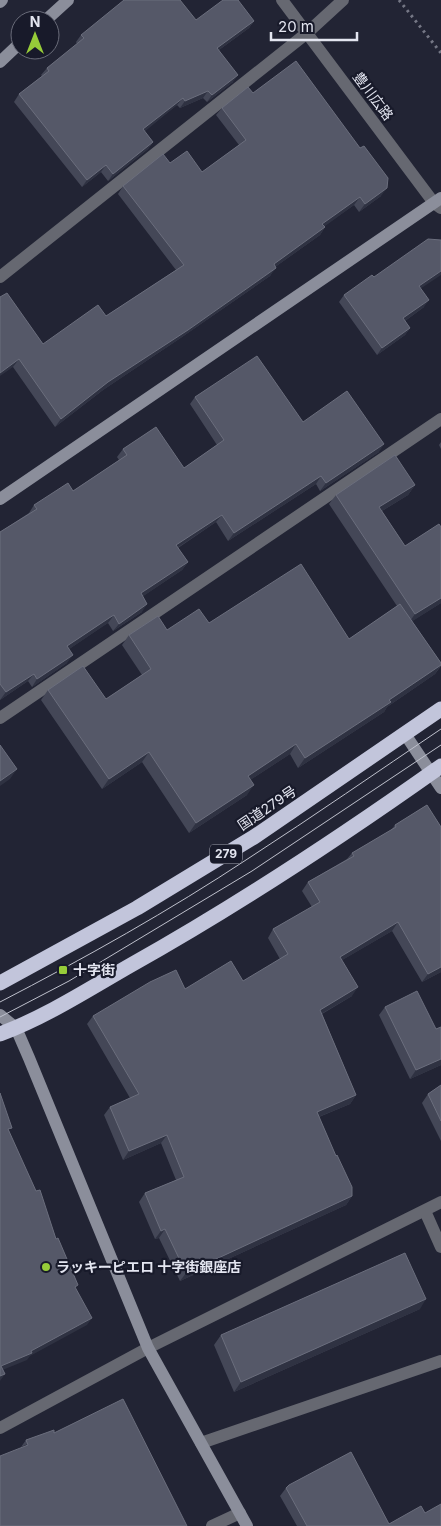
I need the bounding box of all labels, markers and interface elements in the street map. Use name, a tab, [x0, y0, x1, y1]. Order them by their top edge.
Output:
north arrow	[10, 10, 60, 60]
scale bar	[271, 10, 357, 42]
text: N	[30, 13, 40, 30]
text: 20 m	[278, 17, 314, 36]
street label: 豊川広路	[350, 68, 397, 123]
street label: 国道279号	[234, 782, 299, 833]
road number: 279	[210, 844, 242, 864]
place label: 十字街	[73, 961, 115, 978]
marker: 十字街	[57, 964, 69, 976]
place label: ラッキーピエロ 十字街銀座店	[56, 1258, 241, 1275]
marker: ラッキーピエロ 十字街銀座店	[40, 1261, 52, 1273]

